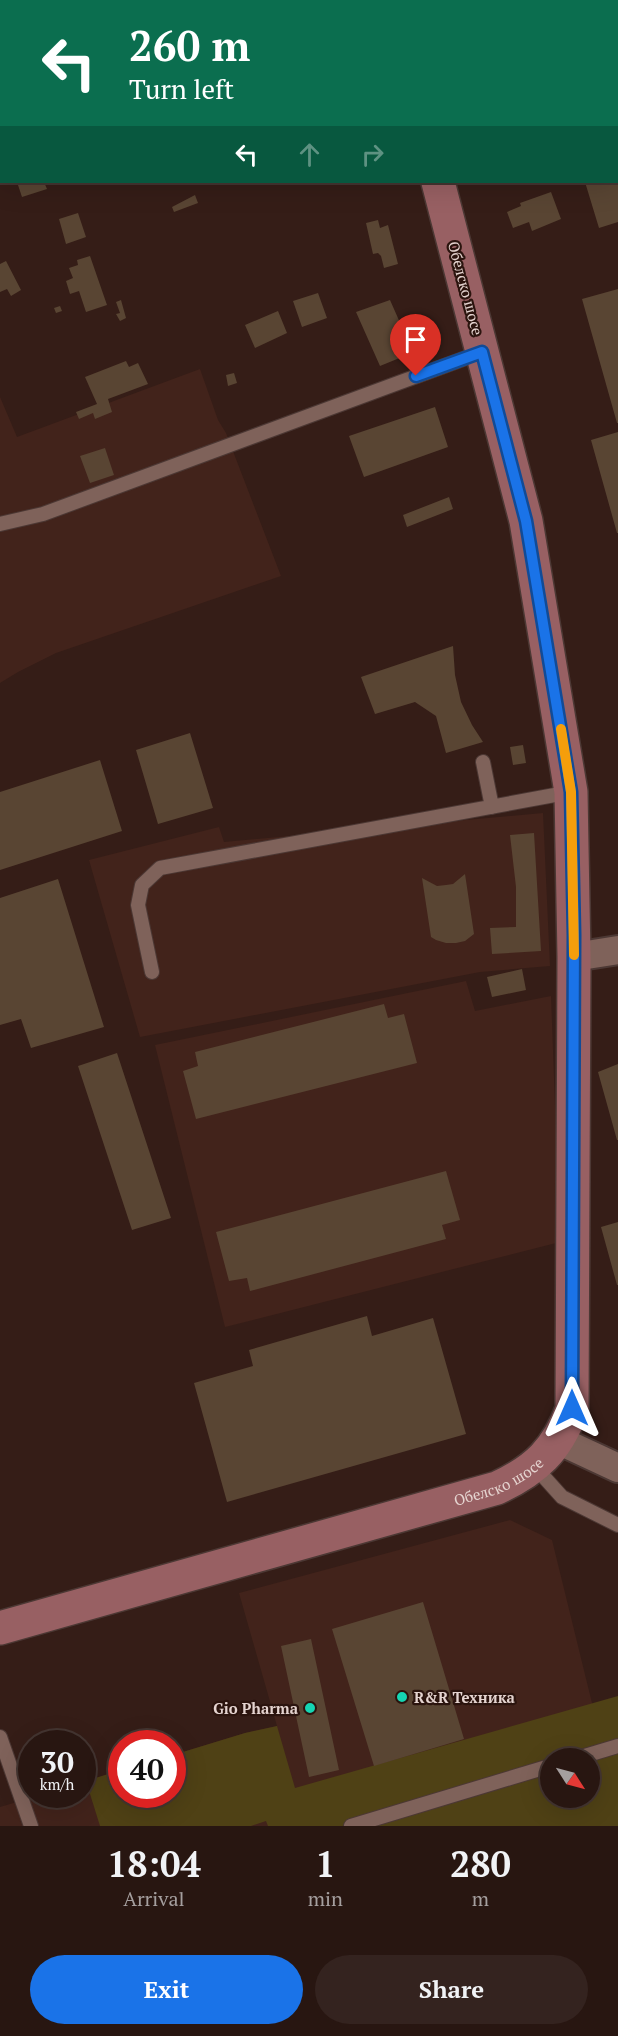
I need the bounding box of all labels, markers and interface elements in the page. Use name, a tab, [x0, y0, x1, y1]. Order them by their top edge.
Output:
text: 260 m	[129, 17, 250, 73]
icon: left	[30, 24, 108, 102]
text: Turn left	[129, 71, 234, 107]
icon: left	[230, 138, 263, 171]
icon: ahead	[293, 138, 326, 171]
icon: right	[356, 138, 389, 171]
street label: Обелско шосе	[444, 239, 488, 337]
pin	[390, 314, 441, 376]
icon: arrive	[399, 323, 432, 356]
position arrow	[540, 1376, 604, 1440]
street label: Обелско шосе	[451, 1453, 547, 1510]
place label: R&R Техника	[414, 1687, 516, 1707]
marker: R&R Техника	[395, 1690, 409, 1704]
place label: Gio Pharma	[213, 1698, 299, 1718]
marker: Gio Pharma	[303, 1701, 317, 1715]
speed limit sign: 40	[108, 1730, 186, 1808]
text: 30	[40, 1742, 74, 1782]
north arrow	[540, 1748, 600, 1808]
map controls	[540, 1748, 600, 1808]
text: km/h	[40, 1774, 74, 1794]
text: 18:04	[107, 1840, 201, 1887]
text: 1	[315, 1840, 336, 1887]
text: 280	[450, 1840, 511, 1887]
text: Arrival	[123, 1885, 185, 1912]
text: min	[308, 1885, 343, 1912]
text: m	[472, 1885, 489, 1912]
button: Exit	[30, 1955, 303, 2024]
button: Share	[315, 1955, 588, 2024]

